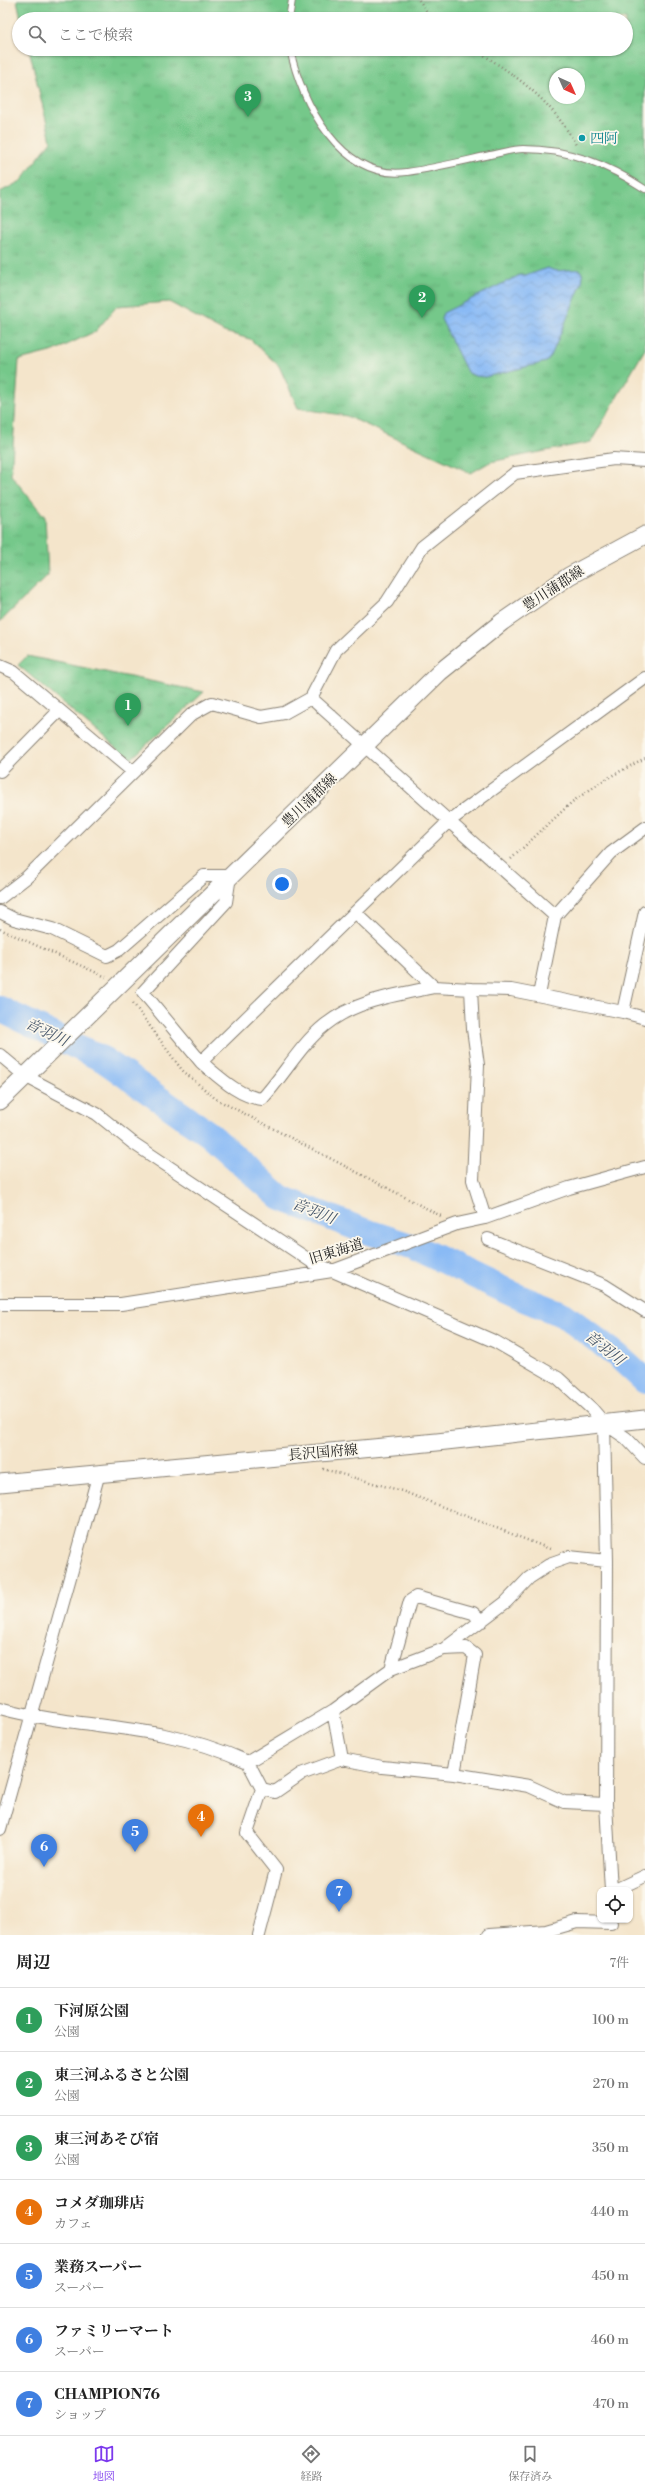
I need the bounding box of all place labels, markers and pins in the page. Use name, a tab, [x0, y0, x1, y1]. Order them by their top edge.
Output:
pin: 3	[235, 84, 261, 117]
place label: 四阿	[590, 130, 618, 148]
marker: 四阿	[577, 133, 587, 143]
pin: 2	[409, 285, 435, 318]
pin: 1	[115, 693, 141, 726]
pin: 4	[188, 1804, 214, 1837]
pin: 5	[122, 1819, 148, 1852]
pin: 6	[31, 1834, 57, 1867]
pin: 7	[326, 1879, 352, 1912]

